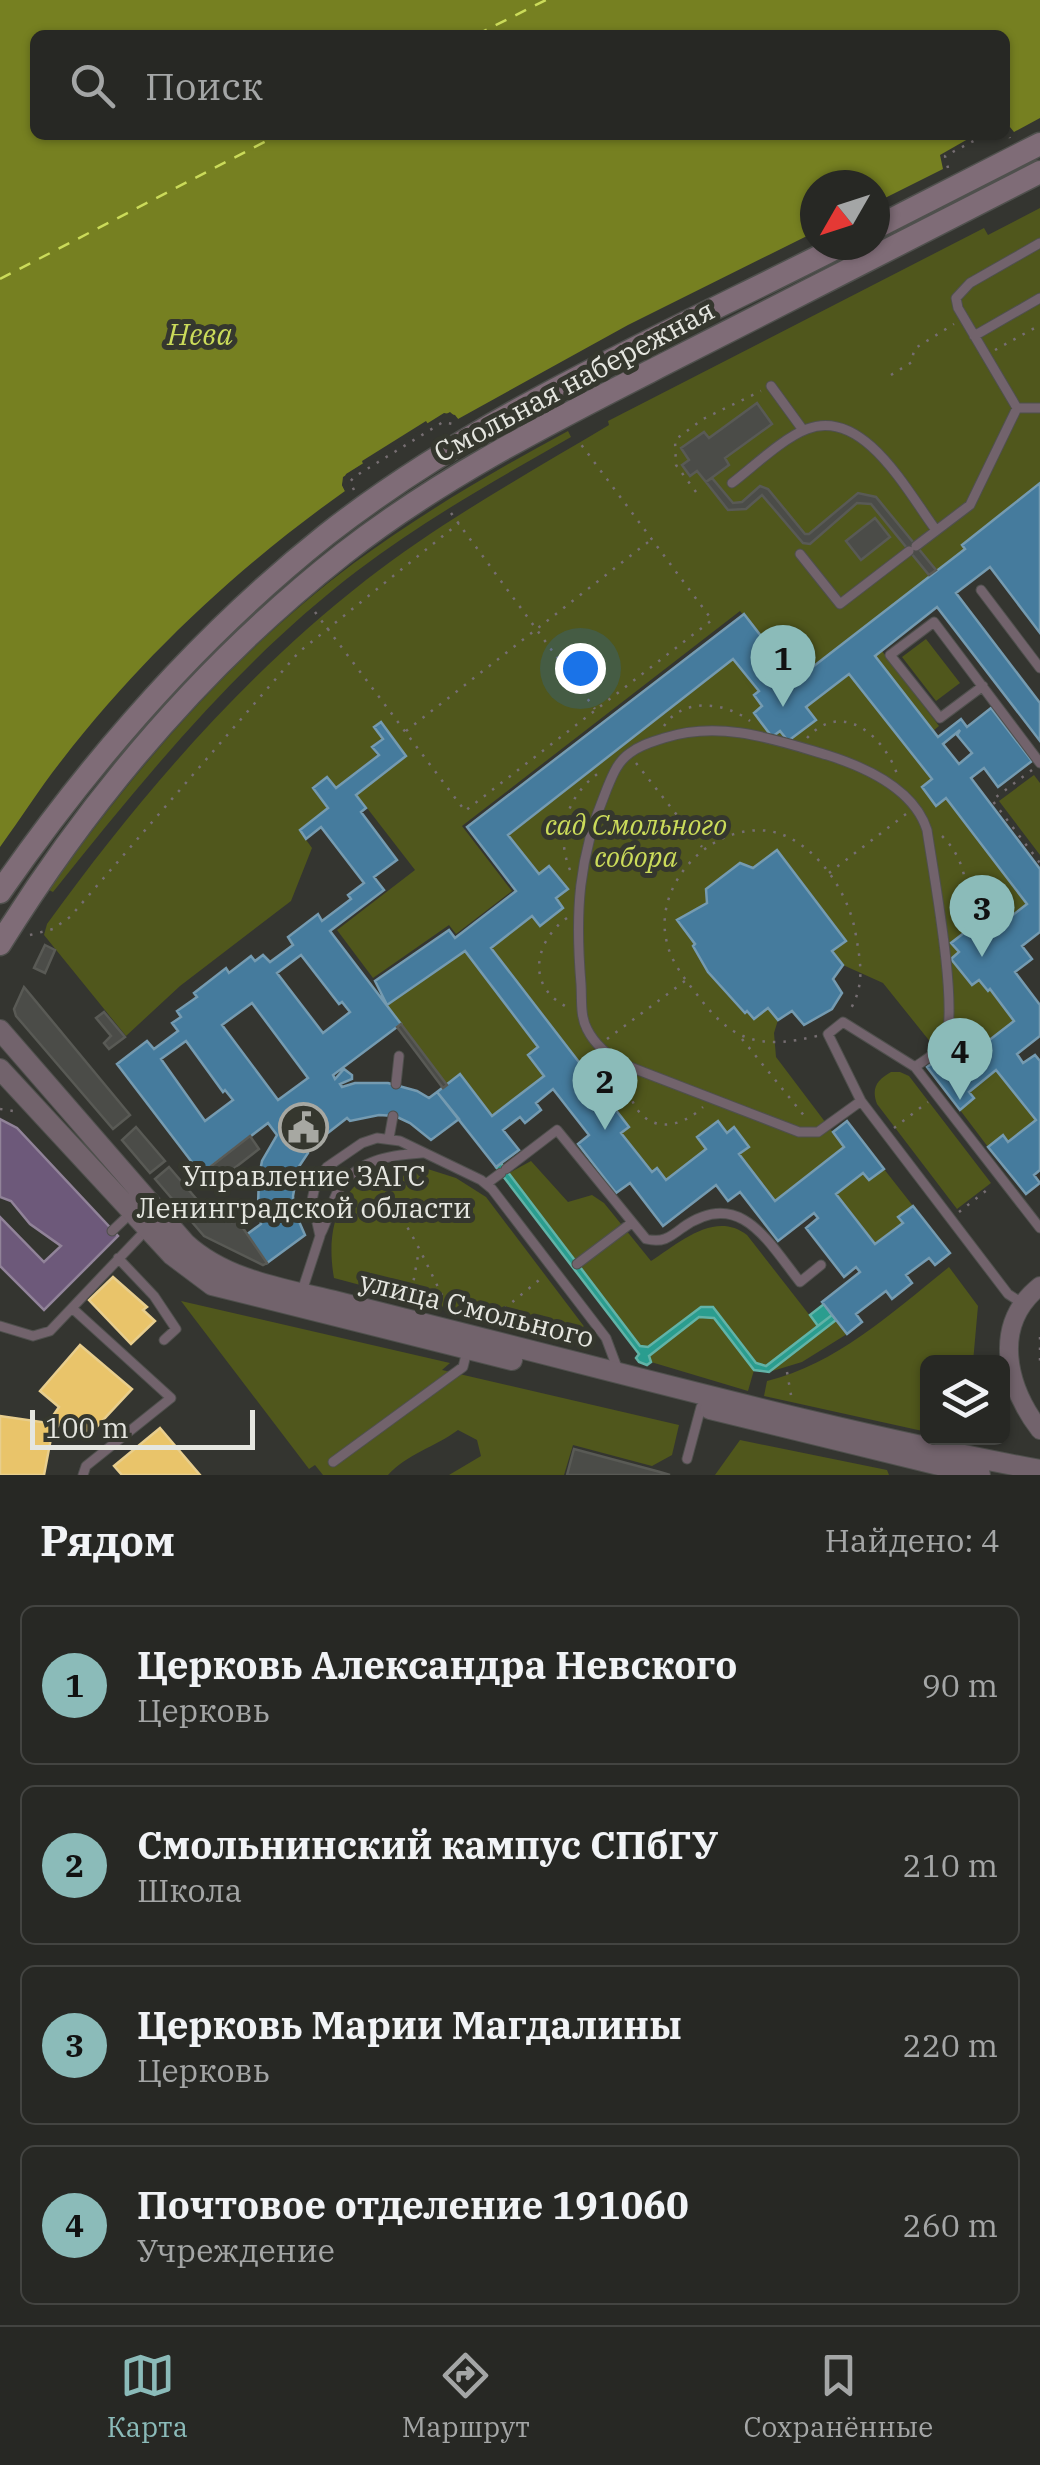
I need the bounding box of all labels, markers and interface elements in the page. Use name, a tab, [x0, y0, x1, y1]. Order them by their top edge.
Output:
search box	[30, 30, 1010, 140]
icon: search	[65, 58, 120, 113]
text: Поиск	[145, 61, 263, 110]
north arrow	[800, 170, 890, 260]
street label: Смольная набережная	[427, 291, 720, 470]
water label: Нева	[166, 314, 233, 353]
pin: 1	[750, 624, 816, 707]
your location	[555, 643, 606, 694]
park label: сад Смольного собора	[545, 806, 727, 875]
pin: 3	[950, 874, 1014, 957]
pin: 4	[928, 1018, 992, 1100]
pin: 2	[572, 1048, 638, 1130]
public building icon: Управление ЗАГС Ленинградской области	[278, 1102, 330, 1154]
place label: Управление ЗАГС Ленинградской области	[136, 1157, 472, 1226]
street label: улица Смольного	[356, 1262, 598, 1356]
map controls	[920, 1355, 1010, 1445]
button: layers	[920, 1355, 1010, 1445]
scale bar	[30, 1405, 255, 1450]
text: 100 m	[45, 1409, 129, 1446]
text: Рядом	[40, 1513, 175, 1568]
text: Найдено: 4	[825, 1519, 1000, 1561]
text: Церковь Александра Невского	[137, 1640, 737, 1689]
text: 1	[65, 1664, 84, 1706]
text: 90 m	[922, 1664, 998, 1706]
text: Церковь	[137, 1689, 270, 1731]
text: Смольнинский кампус СПбГУ	[137, 1820, 718, 1869]
text: 2	[65, 1844, 84, 1886]
text: 210 m	[902, 1844, 998, 1886]
text: Школа	[137, 1869, 242, 1911]
text: Церковь Марии Магдалины	[137, 2000, 682, 2049]
text: 3	[65, 2024, 84, 2066]
text: 220 m	[902, 2024, 998, 2066]
text: Церковь	[137, 2049, 270, 2091]
text: Почтовое отделение 191060	[137, 2180, 689, 2229]
text: 4	[65, 2204, 84, 2246]
text: 260 m	[902, 2204, 998, 2246]
text: Учреждение	[137, 2229, 335, 2271]
tab: Карта	[107, 2348, 188, 2445]
tab: Маршрут	[402, 2348, 530, 2445]
tab: Сохранённые	[744, 2348, 933, 2445]

